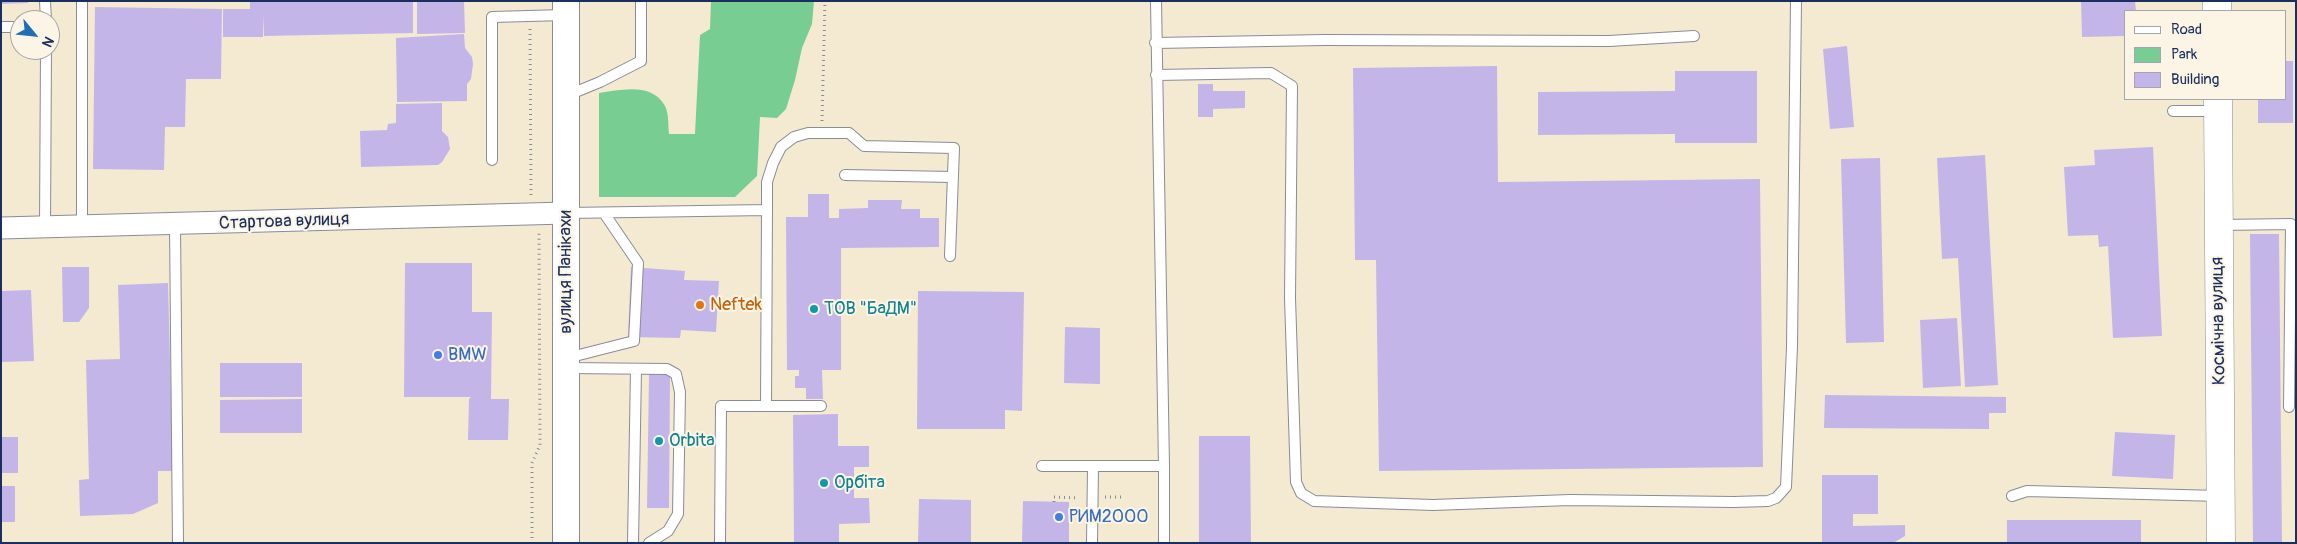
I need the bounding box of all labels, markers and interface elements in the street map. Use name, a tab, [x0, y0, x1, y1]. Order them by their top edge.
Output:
north arrow	[10, 10, 60, 60]
legend	[2124, 10, 2287, 100]
text: Road	[2171, 20, 2202, 39]
text: N	[38, 34, 58, 50]
text: Park	[2171, 45, 2197, 64]
text: Building	[2171, 70, 2219, 89]
street label: Стартова вулиця	[218, 209, 350, 235]
street label: вулиця Панікахи	[555, 210, 577, 334]
street label: Космічна вулиця	[2207, 257, 2231, 385]
place label: Neftek	[710, 294, 762, 316]
place label: ТОВ "БаДМ"	[824, 298, 917, 320]
marker: Neftek	[694, 299, 706, 311]
marker: ТОВ "БаДМ"	[808, 303, 820, 315]
place label: BMW	[448, 344, 487, 366]
marker: BMW	[432, 349, 444, 361]
place label: Orbita	[669, 430, 715, 452]
marker: Orbita	[653, 435, 665, 447]
place label: Орбіта	[834, 472, 885, 494]
marker: Орбіта	[818, 477, 830, 489]
place label: РИМ2000	[1069, 506, 1149, 528]
marker: РИМ2000	[1053, 511, 1065, 523]

